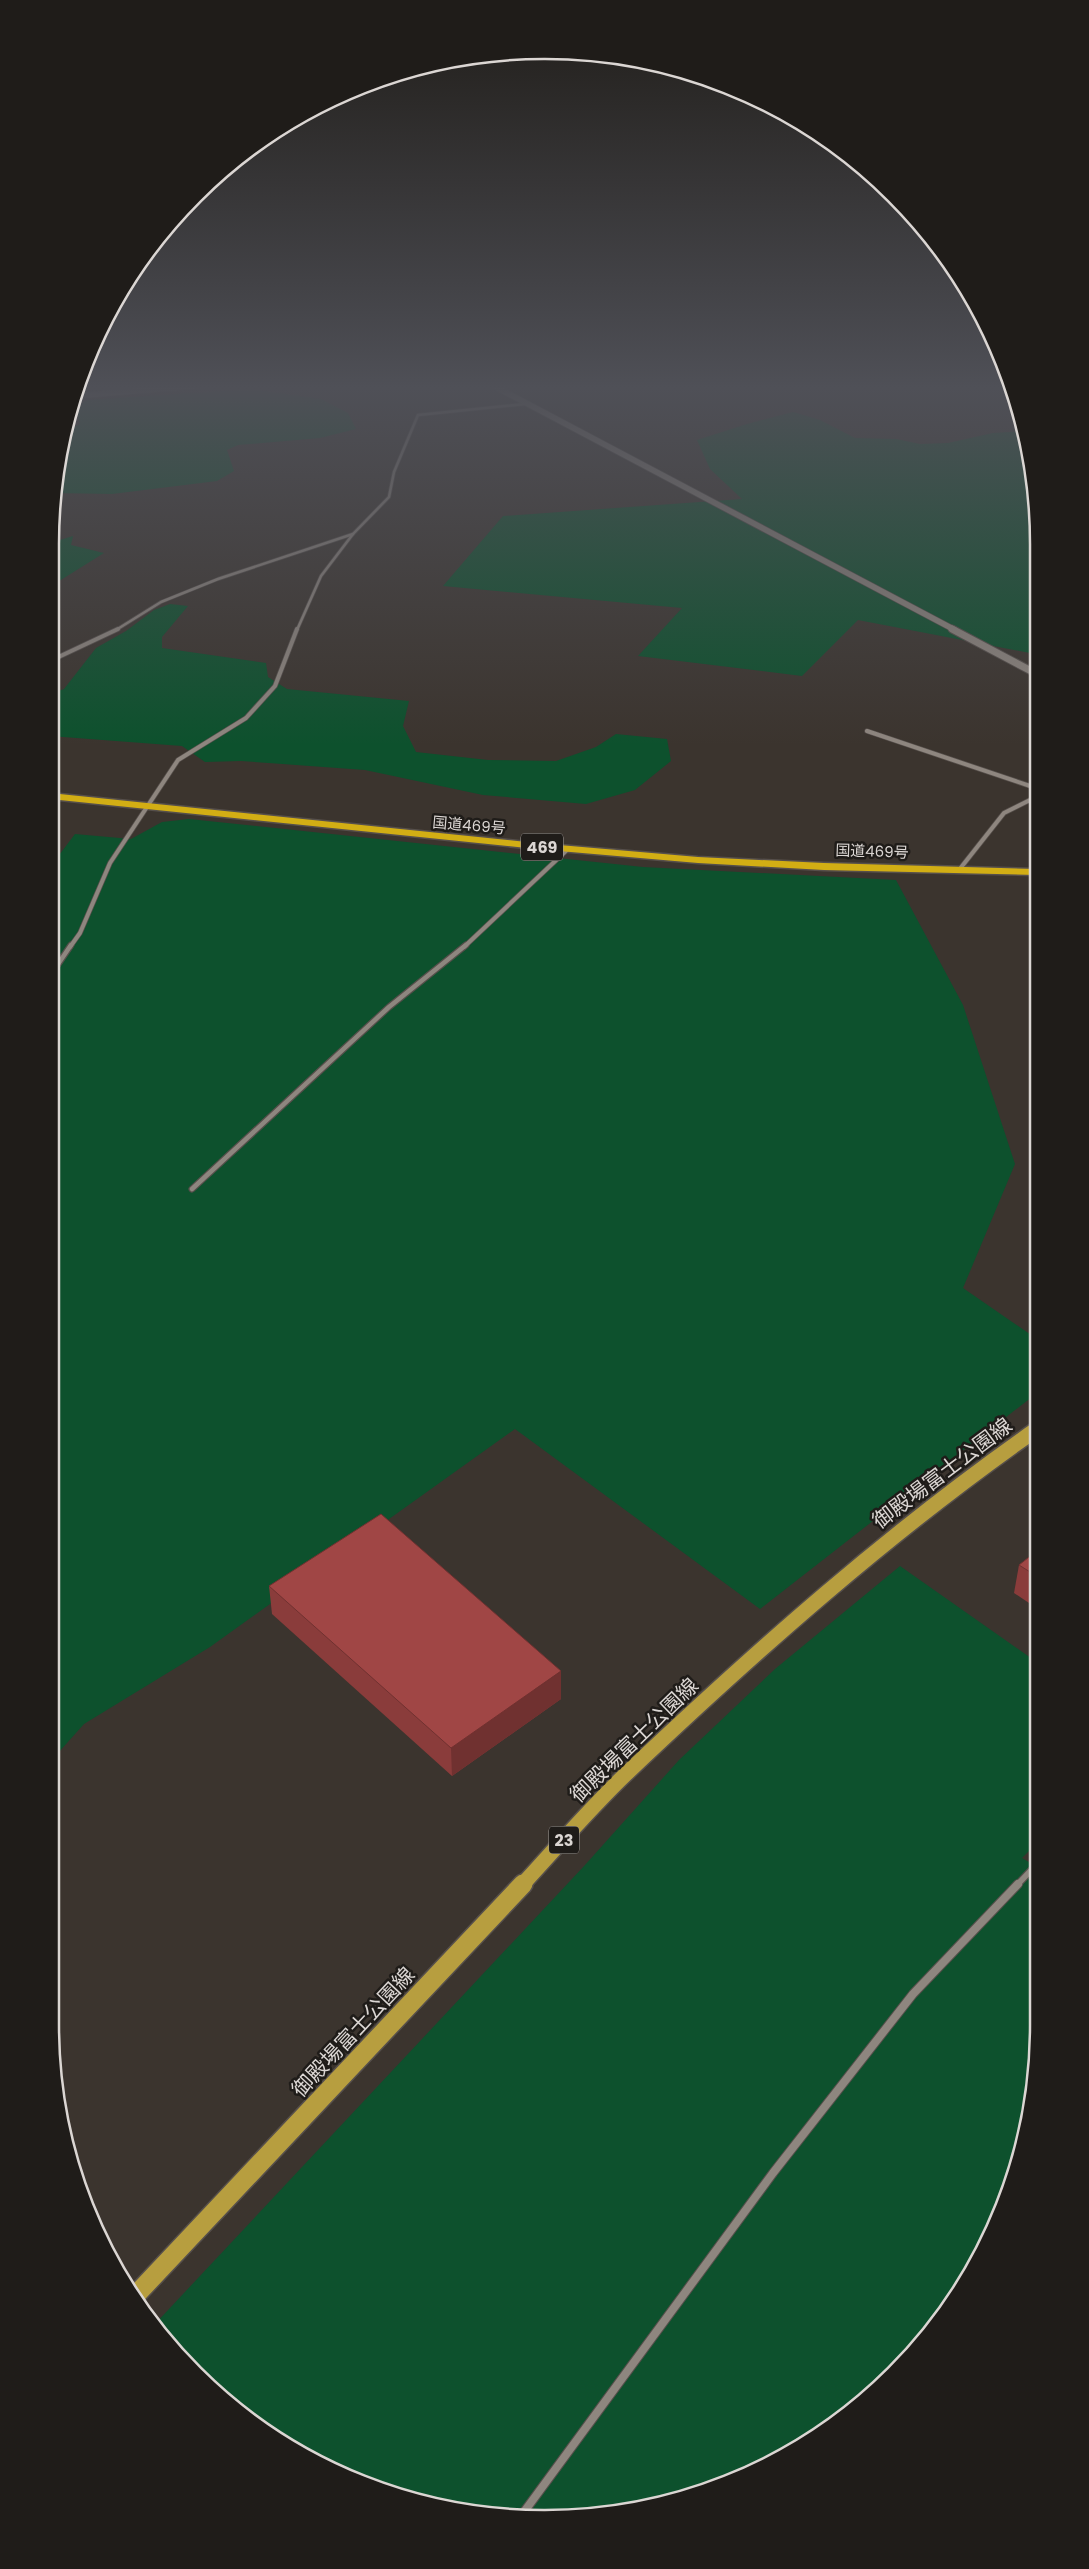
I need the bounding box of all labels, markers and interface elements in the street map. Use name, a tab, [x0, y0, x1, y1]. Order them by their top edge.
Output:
street label: 国道469号	[432, 811, 506, 839]
road number: 469	[521, 834, 563, 860]
street label: 国道469号	[835, 839, 909, 863]
street label: 御殿場富士公園線	[866, 1411, 1018, 1535]
street label: 御殿場富士公園線	[564, 1671, 704, 1809]
road number: 23	[549, 1826, 579, 1854]
street label: 御殿場富士公園線	[285, 1961, 421, 2103]

